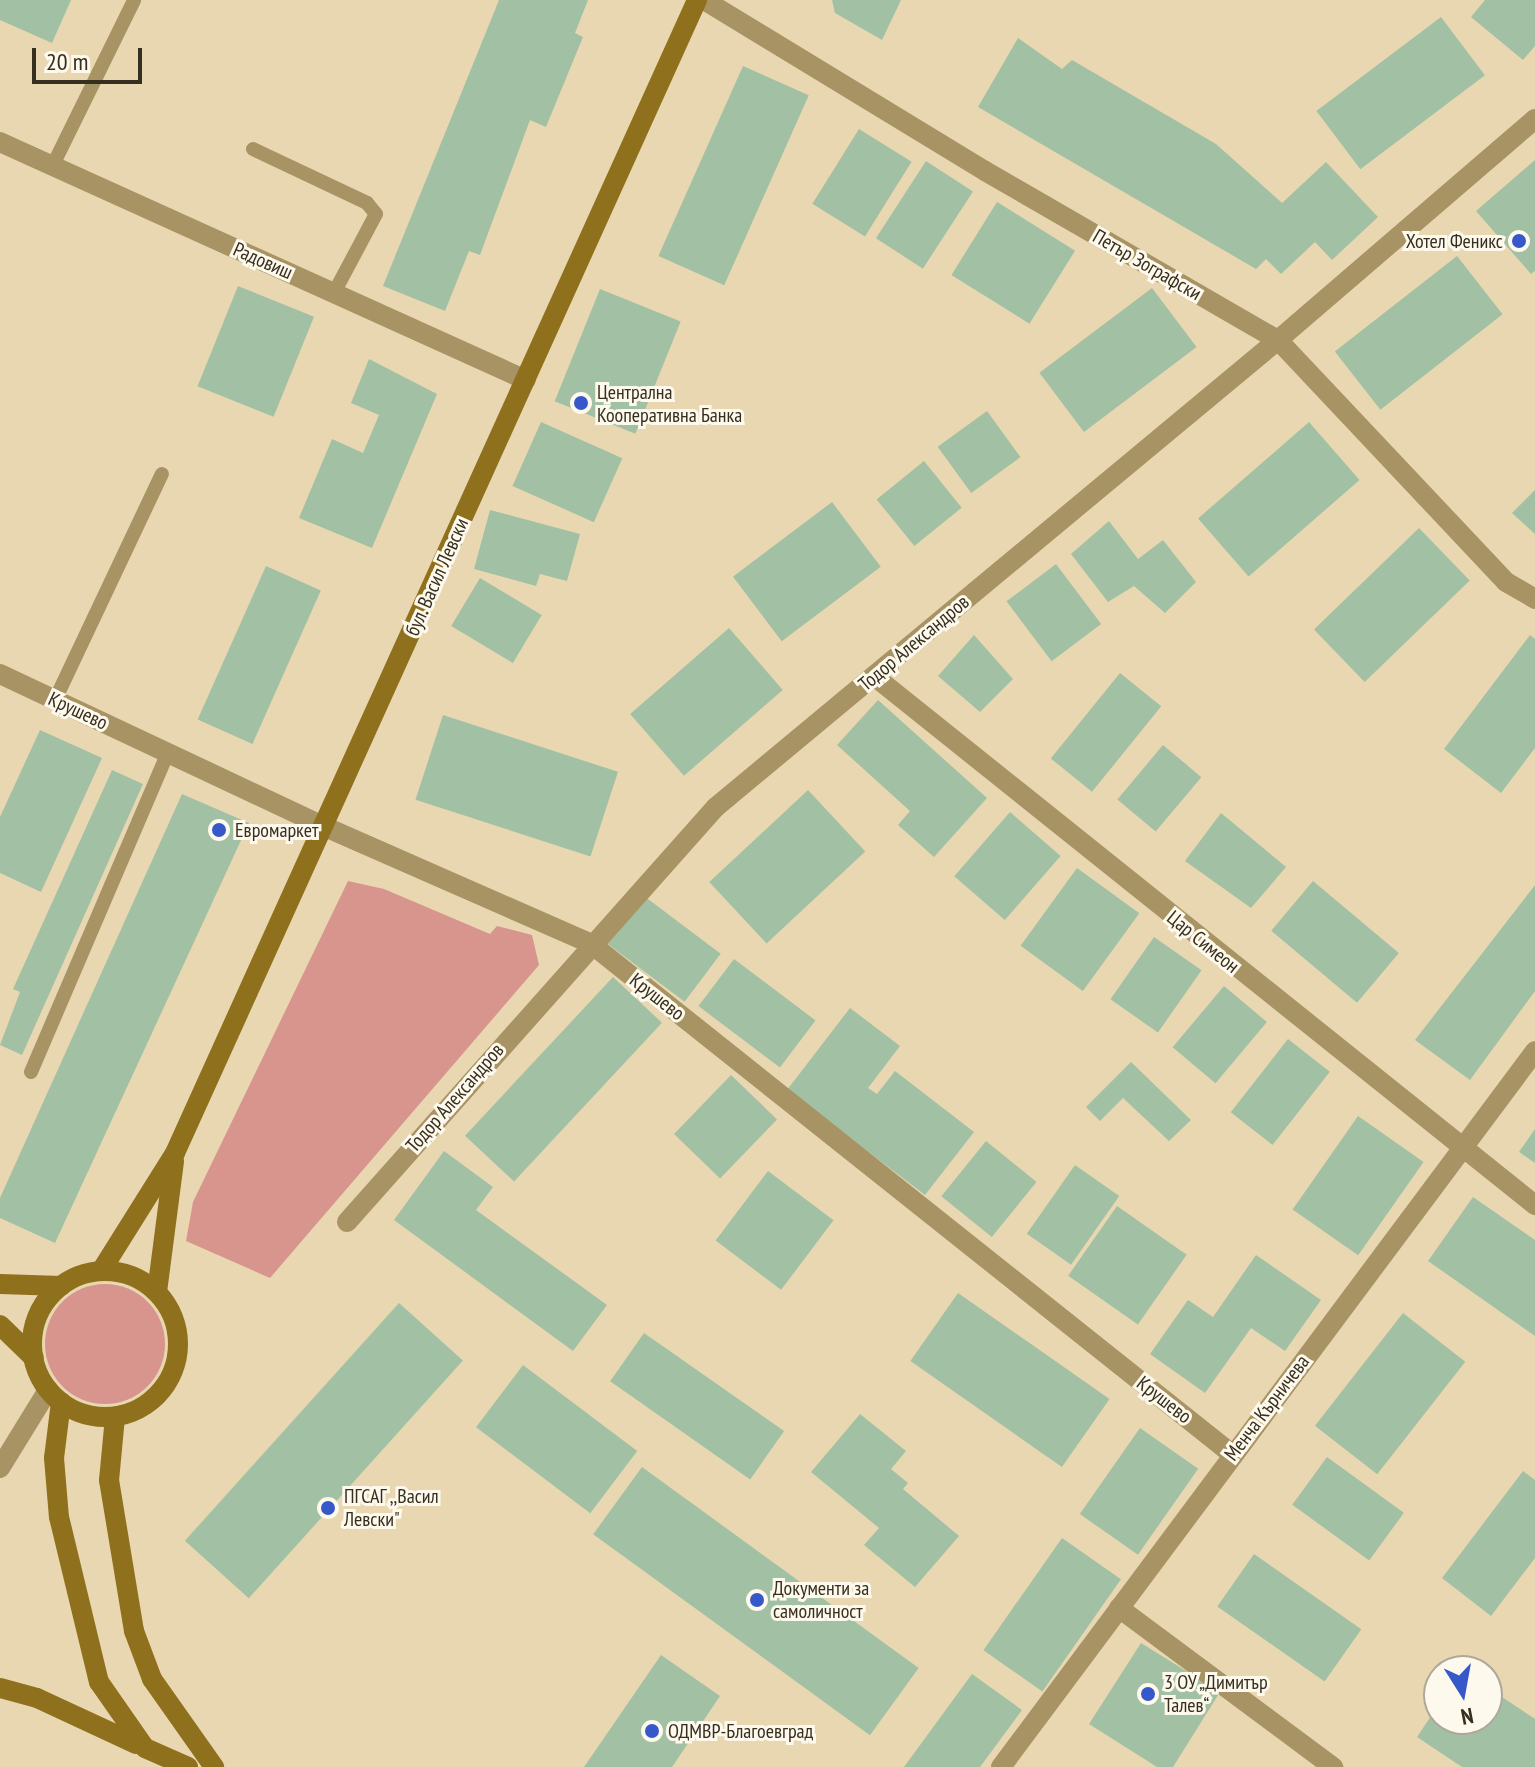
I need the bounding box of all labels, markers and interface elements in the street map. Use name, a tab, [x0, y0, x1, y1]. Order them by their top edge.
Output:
scale bar	[36, 32, 146, 82]
text: 20 m	[46, 46, 88, 77]
street label: Петър Зографски	[1089, 224, 1205, 306]
place label: Хотел Феникс	[1406, 229, 1503, 253]
marker: Хотел Феникс	[1510, 232, 1528, 250]
street label: Радовиш	[229, 237, 297, 285]
place label: Централна Кооперативна Банка	[597, 380, 742, 427]
marker: Централна Кооперативна Банка	[572, 394, 590, 412]
street label: бул. Васил Левски	[400, 514, 474, 640]
street label: Тодор Александров	[854, 590, 974, 696]
street label: Крушево	[45, 687, 111, 735]
place label: Евромаркет	[235, 818, 318, 842]
marker: Евромаркет	[210, 821, 228, 839]
street label: Цар Симеон	[1162, 906, 1244, 978]
street label: Крушево	[625, 968, 689, 1026]
street label: Тодор Александров	[401, 1038, 509, 1158]
street label: Менча Кърничева	[1219, 1350, 1315, 1466]
street label: Крушево	[1132, 1371, 1196, 1429]
place label: ПГСАГ ,,Васил Левски"	[344, 1484, 440, 1531]
marker: ПГСАГ ,,Васил Левски"	[319, 1499, 337, 1517]
place label: Документи за самоличност	[773, 1576, 869, 1623]
marker: Документи за самоличност	[748, 1591, 766, 1609]
north arrow	[1423, 1655, 1503, 1735]
place label: 3 ОУ „Димитър Талев“	[1164, 1670, 1269, 1717]
marker: 3 ОУ „Димитър Талев“	[1139, 1685, 1157, 1703]
text: N	[1459, 1702, 1476, 1731]
place label: ОДМВР-Благоевград	[668, 1719, 813, 1743]
marker: ОДМВР-Благоевград	[643, 1722, 661, 1740]

